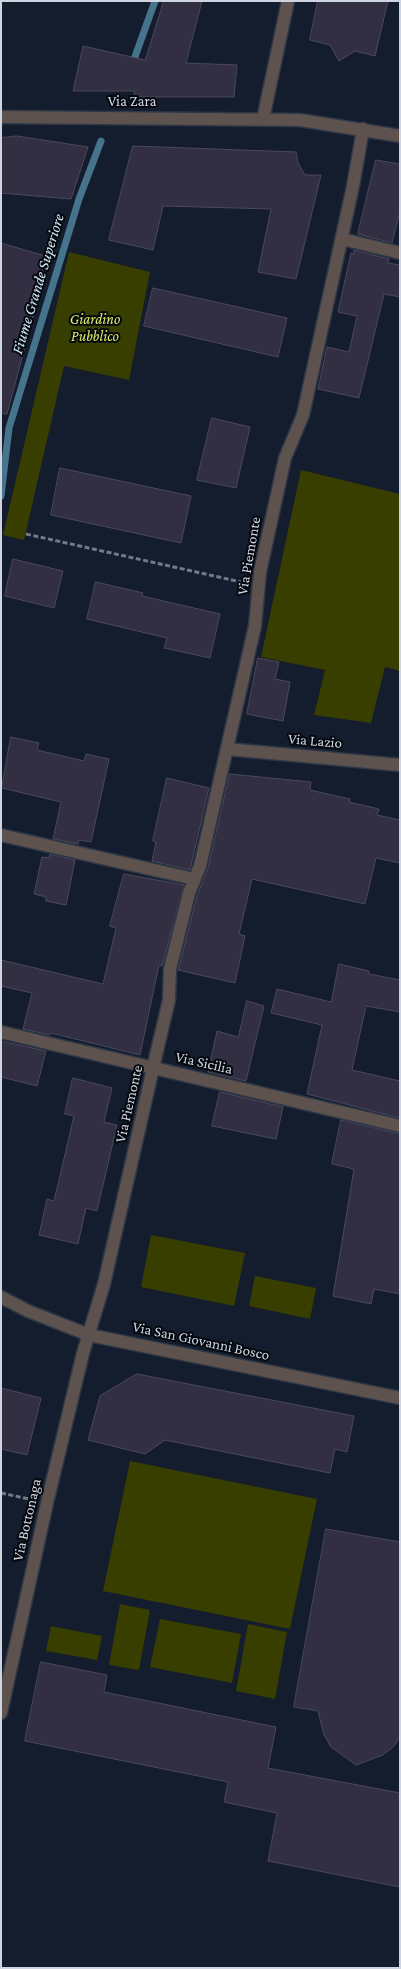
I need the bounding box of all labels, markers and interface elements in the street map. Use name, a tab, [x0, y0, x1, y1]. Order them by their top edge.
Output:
street label: Via Zara	[108, 92, 156, 110]
water label: Fiume Grande Superiore	[8, 212, 68, 356]
park label: Giardino Pubblico	[70, 310, 120, 345]
street label: Via Piemonte	[233, 516, 265, 596]
street label: Via Lazio	[287, 730, 343, 752]
street label: Via Sicilia	[174, 1048, 234, 1078]
street label: Via Piemonte	[111, 1063, 147, 1145]
street label: Via San Giovanni Bosco	[131, 1318, 271, 1364]
street label: Via Bottonaga	[9, 1477, 45, 1563]

